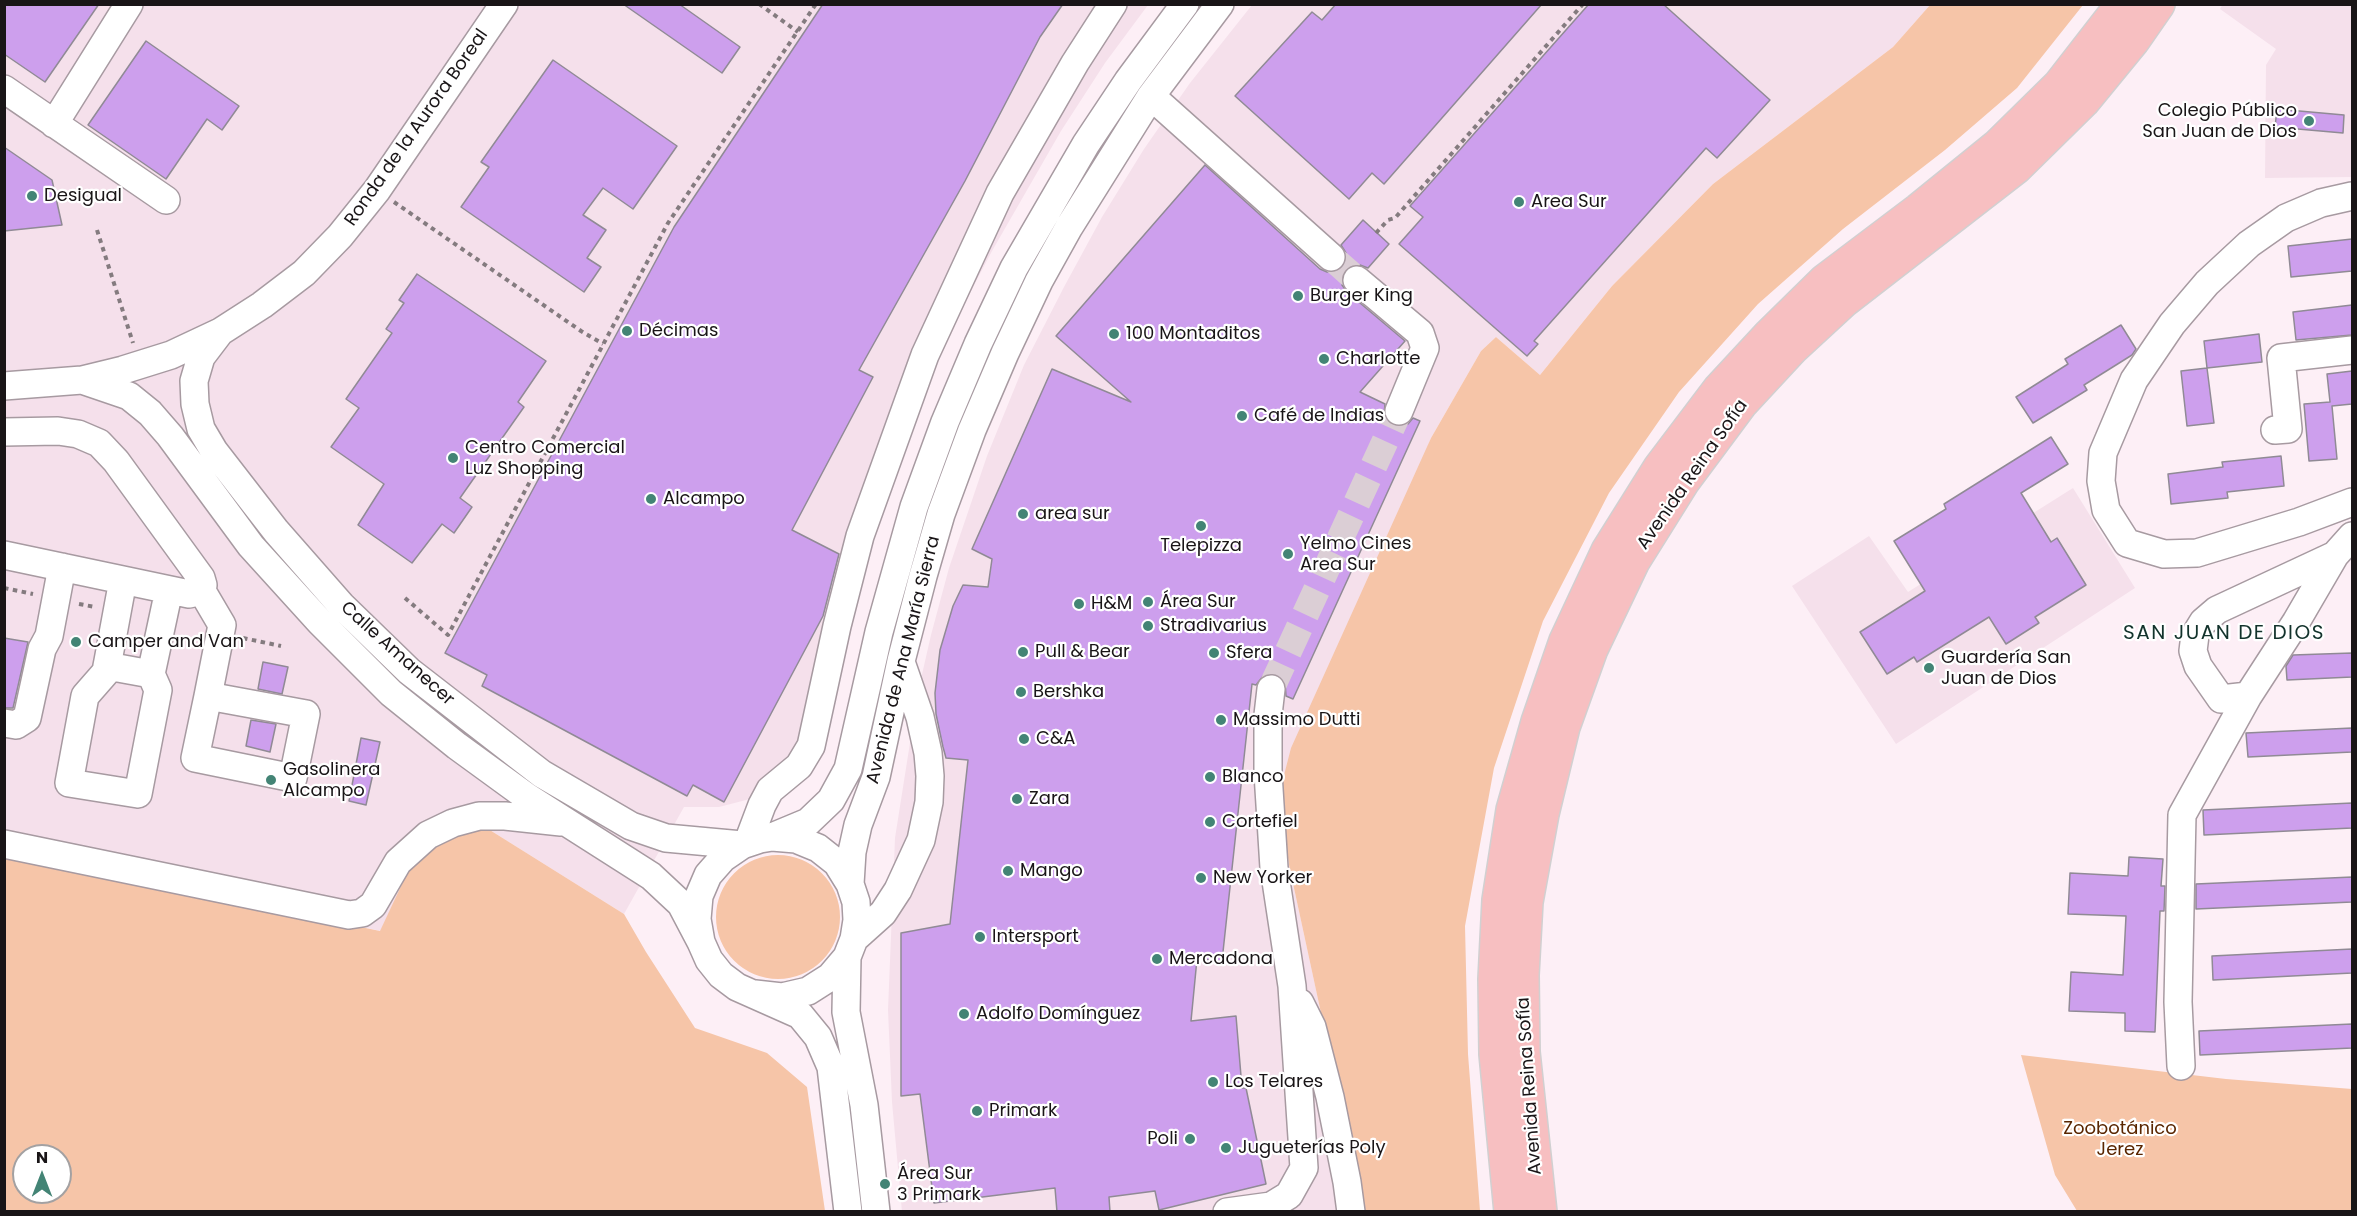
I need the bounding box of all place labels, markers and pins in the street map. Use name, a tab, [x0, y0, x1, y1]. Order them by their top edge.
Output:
place label: Colegio Público San Juan de Dios	[2142, 100, 2297, 142]
marker: Colegio Público San Juan de Dios	[2302, 114, 2316, 128]
place label: Desigual	[44, 185, 122, 207]
marker: Desigual	[25, 189, 39, 203]
place label: Area Sur	[1531, 191, 1607, 213]
marker: Area Sur	[1512, 195, 1526, 209]
place label: Burger King	[1310, 285, 1413, 307]
marker: Burger King	[1291, 289, 1305, 303]
place label: Décimas	[639, 320, 718, 342]
place label: 100 Montaditos	[1126, 323, 1260, 345]
marker: Décimas	[620, 324, 634, 338]
marker: 100 Montaditos	[1107, 327, 1121, 341]
place label: Charlotte	[1336, 348, 1421, 370]
marker: Charlotte	[1317, 352, 1331, 366]
place label: Café de Indias	[1254, 405, 1384, 427]
marker: Café de Indias	[1235, 409, 1249, 423]
place label: Centro Comercial Luz Shopping	[465, 437, 625, 480]
marker: Centro Comercial Luz Shopping	[446, 451, 460, 465]
place label: Alcampo	[663, 488, 745, 510]
marker: Alcampo	[644, 492, 658, 506]
place label: area sur	[1035, 503, 1110, 525]
marker: area sur	[1016, 507, 1030, 521]
marker: Telepizza	[1194, 519, 1208, 533]
place label: Yelmo Cines Area Sur	[1300, 533, 1411, 576]
place label: Telepizza	[1160, 535, 1242, 557]
marker: Yelmo Cines Area Sur	[1281, 547, 1295, 561]
place label: Área Sur	[1160, 591, 1236, 613]
place label: H&M	[1091, 593, 1132, 615]
marker: Área Sur	[1141, 595, 1155, 609]
marker: H&M	[1072, 597, 1086, 611]
place label: Stradivarius	[1160, 615, 1267, 637]
marker: Stradivarius	[1141, 619, 1155, 633]
place label: Camper and Van	[88, 631, 244, 653]
marker: Camper and Van	[69, 635, 83, 649]
place label: Pull & Bear	[1035, 641, 1130, 663]
place label: Sfera	[1226, 642, 1273, 664]
marker: Pull & Bear	[1016, 645, 1030, 659]
marker: Sfera	[1207, 646, 1221, 660]
place label: Guardería San Juan de Dios	[1941, 647, 2071, 690]
marker: Guardería San Juan de Dios	[1922, 661, 1936, 675]
place label: Bershka	[1033, 681, 1104, 703]
marker: Bershka	[1014, 685, 1028, 699]
place label: Massimo Dutti	[1233, 709, 1361, 731]
marker: Massimo Dutti	[1214, 713, 1228, 727]
place label: C&A	[1036, 728, 1075, 750]
marker: C&A	[1017, 732, 1031, 746]
place label: Gasolinera Alcampo	[283, 759, 381, 802]
place label: Blanco	[1222, 766, 1284, 788]
marker: Blanco	[1203, 770, 1217, 784]
marker: Gasolinera Alcampo	[264, 773, 278, 787]
place label: Zara	[1029, 788, 1070, 810]
marker: Zara	[1010, 792, 1024, 806]
place label: Cortefiel	[1222, 811, 1298, 833]
marker: Cortefiel	[1203, 815, 1217, 829]
place label: Mango	[1020, 860, 1083, 882]
marker: Mango	[1001, 864, 1015, 878]
place label: New Yorker	[1213, 867, 1312, 889]
marker: New Yorker	[1194, 871, 1208, 885]
place label: Intersport	[992, 926, 1079, 948]
marker: Intersport	[973, 930, 987, 944]
place label: Mercadona	[1169, 948, 1273, 970]
marker: Mercadona	[1150, 952, 1164, 966]
place label: Adolfo Domínguez	[976, 1003, 1140, 1025]
marker: Adolfo Domínguez	[957, 1007, 971, 1021]
place label: Los Telares	[1225, 1071, 1323, 1093]
marker: Los Telares	[1206, 1075, 1220, 1089]
place label: Primark	[989, 1100, 1057, 1122]
marker: Primark	[970, 1104, 984, 1118]
place label: Poli	[1147, 1128, 1178, 1150]
marker: Poli	[1183, 1132, 1197, 1146]
place label: Jugueterías Poly	[1238, 1137, 1386, 1159]
marker: Jugueterías Poly	[1219, 1141, 1233, 1155]
place label: Área Sur 3 Primark	[897, 1163, 981, 1206]
marker: Área Sur 3 Primark	[878, 1177, 892, 1191]

